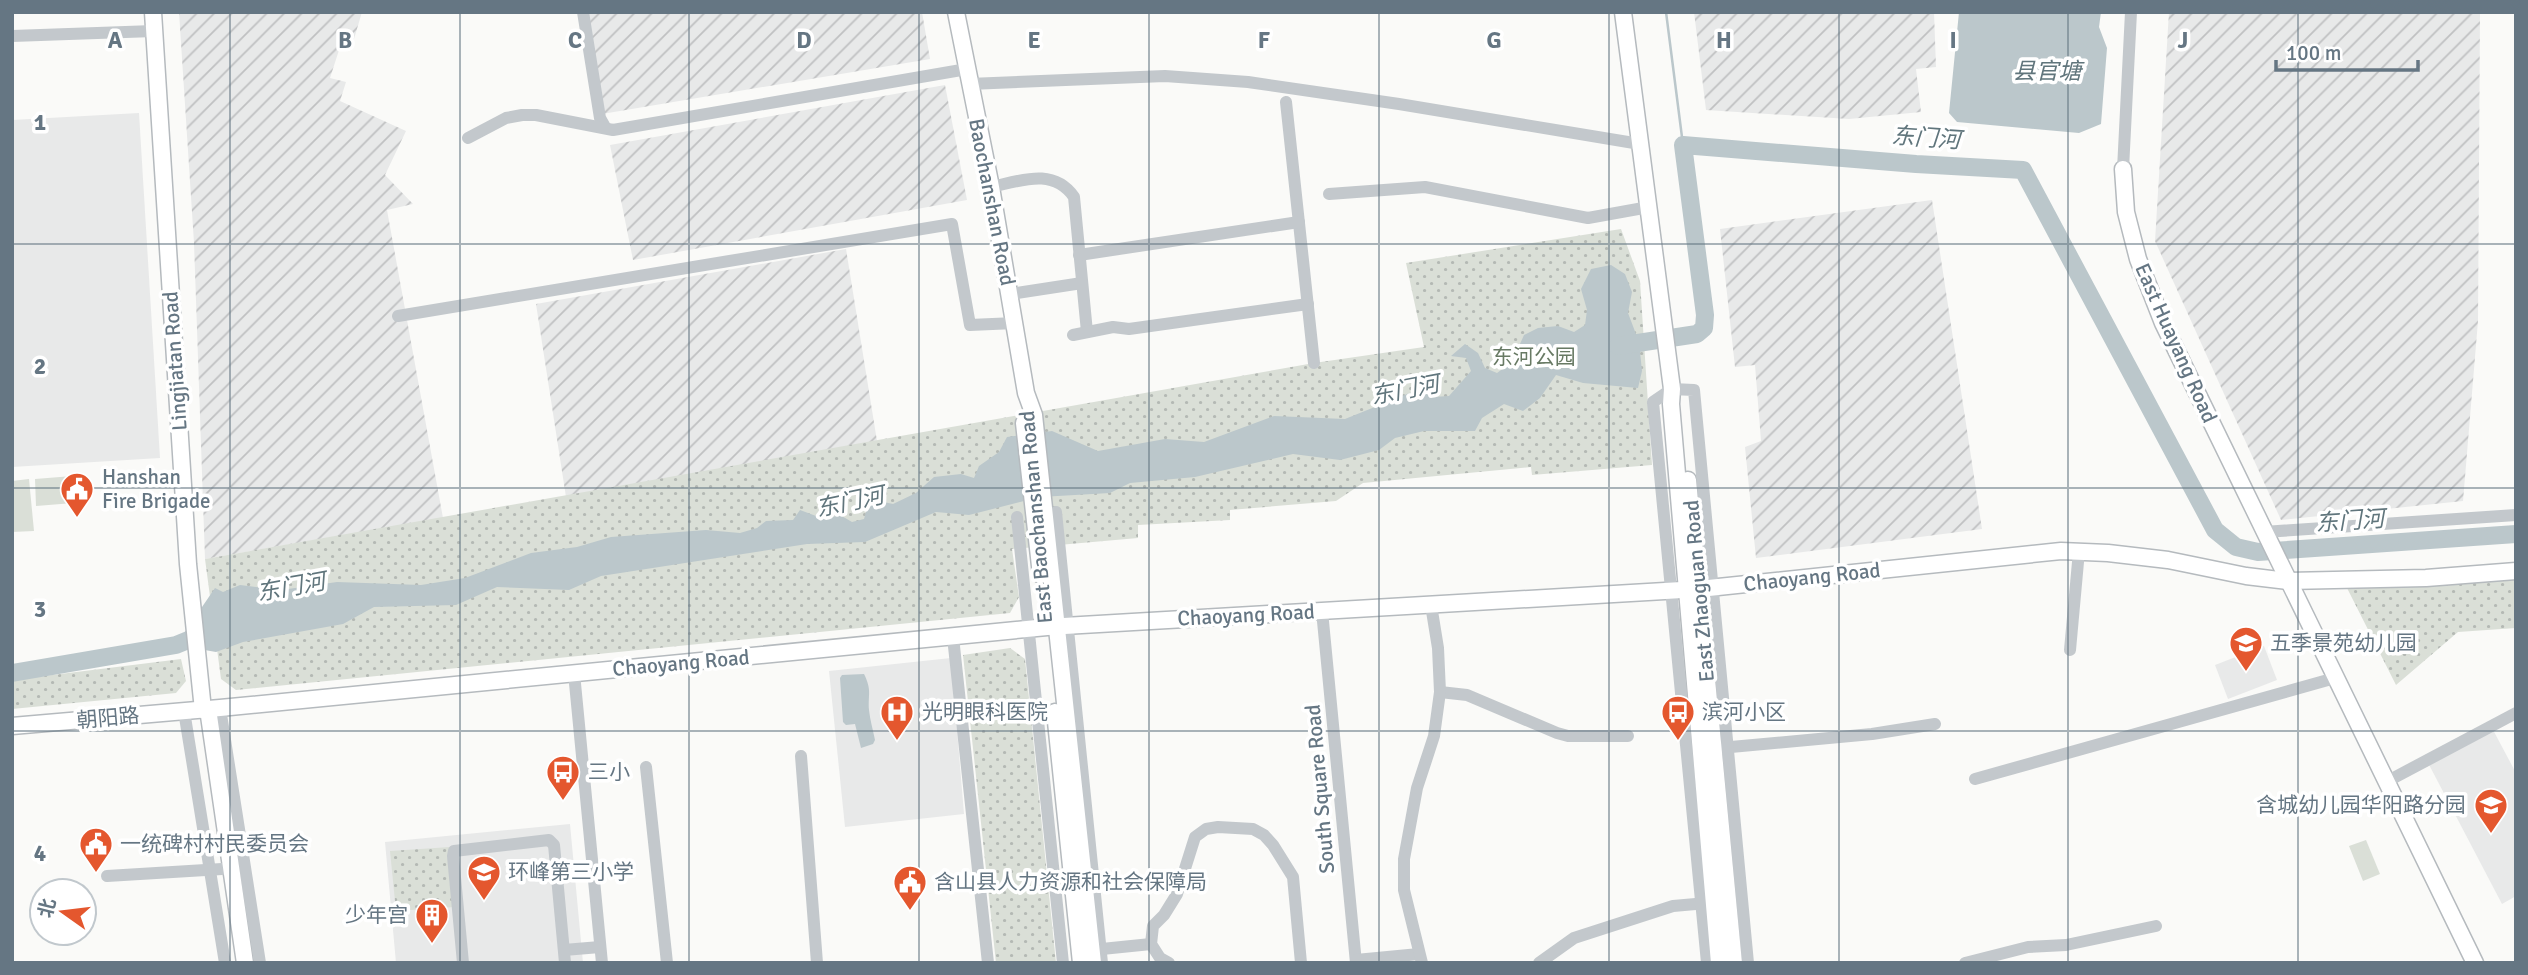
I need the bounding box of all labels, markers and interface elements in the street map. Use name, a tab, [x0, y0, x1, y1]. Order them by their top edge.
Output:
text: A	[108, 26, 123, 55]
text: B	[338, 26, 352, 55]
text: C	[568, 26, 582, 55]
text: D	[796, 26, 812, 55]
text: E	[1027, 26, 1041, 55]
text: F	[1258, 26, 1270, 55]
text: G	[1486, 26, 1502, 55]
text: H	[1716, 26, 1732, 55]
text: I	[1949, 26, 1957, 55]
text: J	[2178, 26, 2188, 55]
scale bar	[2276, 28, 2418, 72]
text: 100 m	[2286, 40, 2341, 66]
water label: 县官塘	[2013, 57, 2086, 86]
text: 1	[34, 108, 46, 137]
street label: Baochanshan Road	[963, 116, 1021, 288]
water label: 东门河	[1891, 121, 1965, 155]
street label: East Huayang Road	[2129, 259, 2223, 427]
street label: Lingjiatan Road	[157, 290, 193, 432]
park label: 东河公园	[1492, 344, 1576, 370]
text: 2	[34, 352, 46, 381]
water label: 东门河	[1368, 368, 1446, 411]
street label: East Baochanshan Road	[1014, 410, 1058, 624]
place label: Hanshan Fire Brigade	[102, 464, 211, 514]
public building icon: Hanshan Fire Brigade	[58, 470, 96, 519]
water label: 东门河	[813, 480, 891, 523]
street label: East Zhaoguan Road	[1678, 499, 1720, 683]
water label: 东门河	[2315, 504, 2389, 538]
street label: Chaoyang Road	[1742, 557, 1882, 597]
water label: 东门河	[255, 566, 331, 607]
text: 3	[34, 595, 46, 624]
street label: Chaoyang Road	[1177, 598, 1315, 632]
school or university icon: 五季景苑幼儿园	[2227, 624, 2265, 673]
place label: 五季景苑幼儿园	[2270, 630, 2417, 656]
street label: Chaoyang Road	[611, 644, 751, 682]
hospital icon: 光明眼科医院	[878, 693, 916, 742]
bus stop icon: 滨河小区	[1659, 693, 1697, 742]
place label: 光明眼科医院	[922, 699, 1048, 725]
place label: 滨河小区	[1702, 699, 1786, 725]
street label: 朝阳路	[75, 702, 141, 734]
street label: South Square Road	[1300, 703, 1340, 875]
bus stop icon: 三小	[544, 753, 582, 802]
place label: 三小	[588, 759, 630, 785]
school or university icon: 含城幼儿园华阳路分园	[2472, 786, 2510, 835]
place label: 含城幼儿园华阳路分园	[2256, 792, 2466, 818]
public building icon: 一统碑村村民委员会	[77, 825, 115, 874]
place label: 一统碑村村民委员会	[120, 831, 309, 857]
text: 4	[34, 839, 46, 868]
school or university icon: 环峰第三小学	[465, 853, 503, 902]
place label: 环峰第三小学	[508, 859, 634, 885]
public building icon: 含山县人力资源和社会保障局	[891, 863, 929, 912]
place label: 含山县人力资源和社会保障局	[934, 869, 1207, 895]
north arrow	[28, 877, 98, 947]
text: 北	[34, 896, 61, 920]
building icon: 少年宫	[413, 896, 451, 945]
place label: 少年宫	[345, 902, 408, 928]

